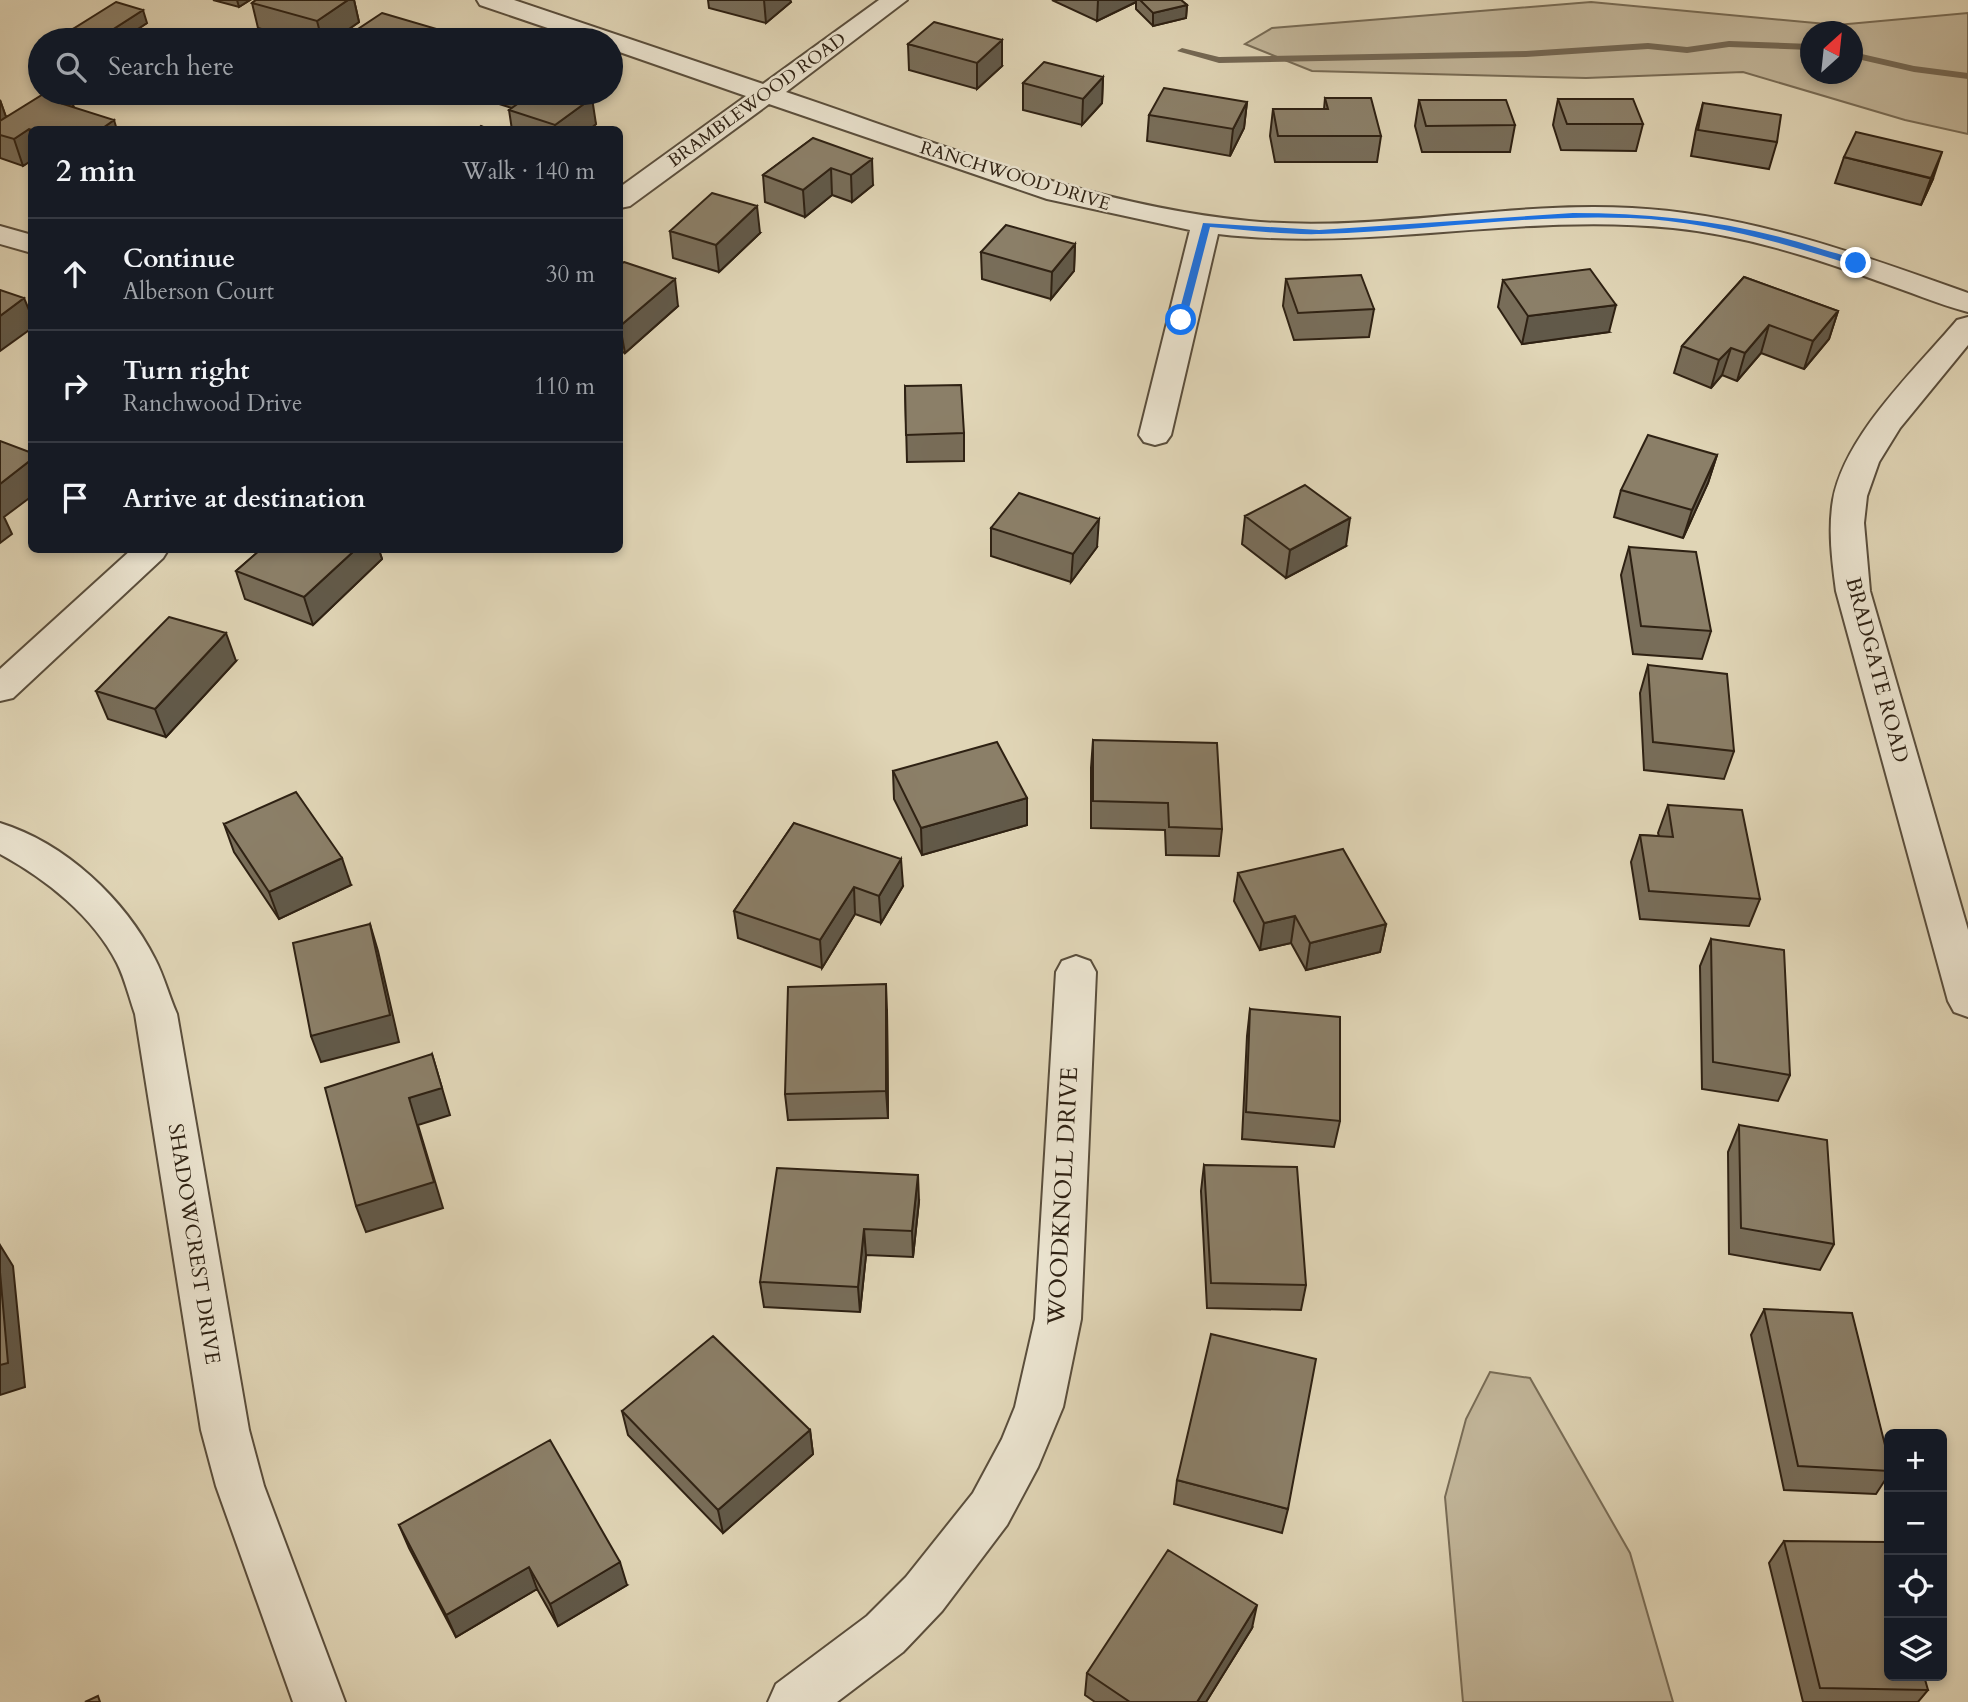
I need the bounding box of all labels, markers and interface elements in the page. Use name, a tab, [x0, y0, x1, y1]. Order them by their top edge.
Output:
north arrow	[1800, 21, 1863, 84]
street label: BRAMBLEWOOD ROAD	[663, 27, 851, 173]
search box	[28, 28, 623, 105]
icon: search	[52, 48, 90, 86]
text: Search here	[108, 49, 234, 84]
street label: RANCHWOOD DRIVE	[917, 135, 1113, 217]
text: 2 min	[56, 151, 136, 192]
text: Walk · 140 m	[462, 156, 595, 187]
text: Continue	[123, 241, 235, 276]
route end	[1840, 247, 1871, 278]
icon: ahead	[56, 255, 94, 293]
text: 30 m	[546, 259, 595, 290]
text: Alberson Court	[123, 276, 274, 307]
route start	[1165, 304, 1196, 335]
text: Turn right	[123, 353, 250, 388]
icon: right	[56, 367, 94, 405]
text: 110 m	[534, 371, 595, 402]
text: Ranchwood Drive	[123, 388, 302, 419]
icon: arrive	[56, 479, 94, 517]
text: Arrive at destination	[123, 481, 366, 516]
street label: BRADGATE ROAD	[1838, 574, 1916, 766]
street label: WOODKNOLL DRIVE	[1040, 1066, 1086, 1327]
street label: SHADOWCREST DRIVE	[161, 1121, 227, 1367]
map controls	[1884, 1429, 1947, 1681]
button: +	[1884, 1429, 1947, 1492]
button: −	[1884, 1492, 1947, 1555]
button: locate	[1884, 1555, 1947, 1618]
button: layers	[1884, 1618, 1947, 1681]

